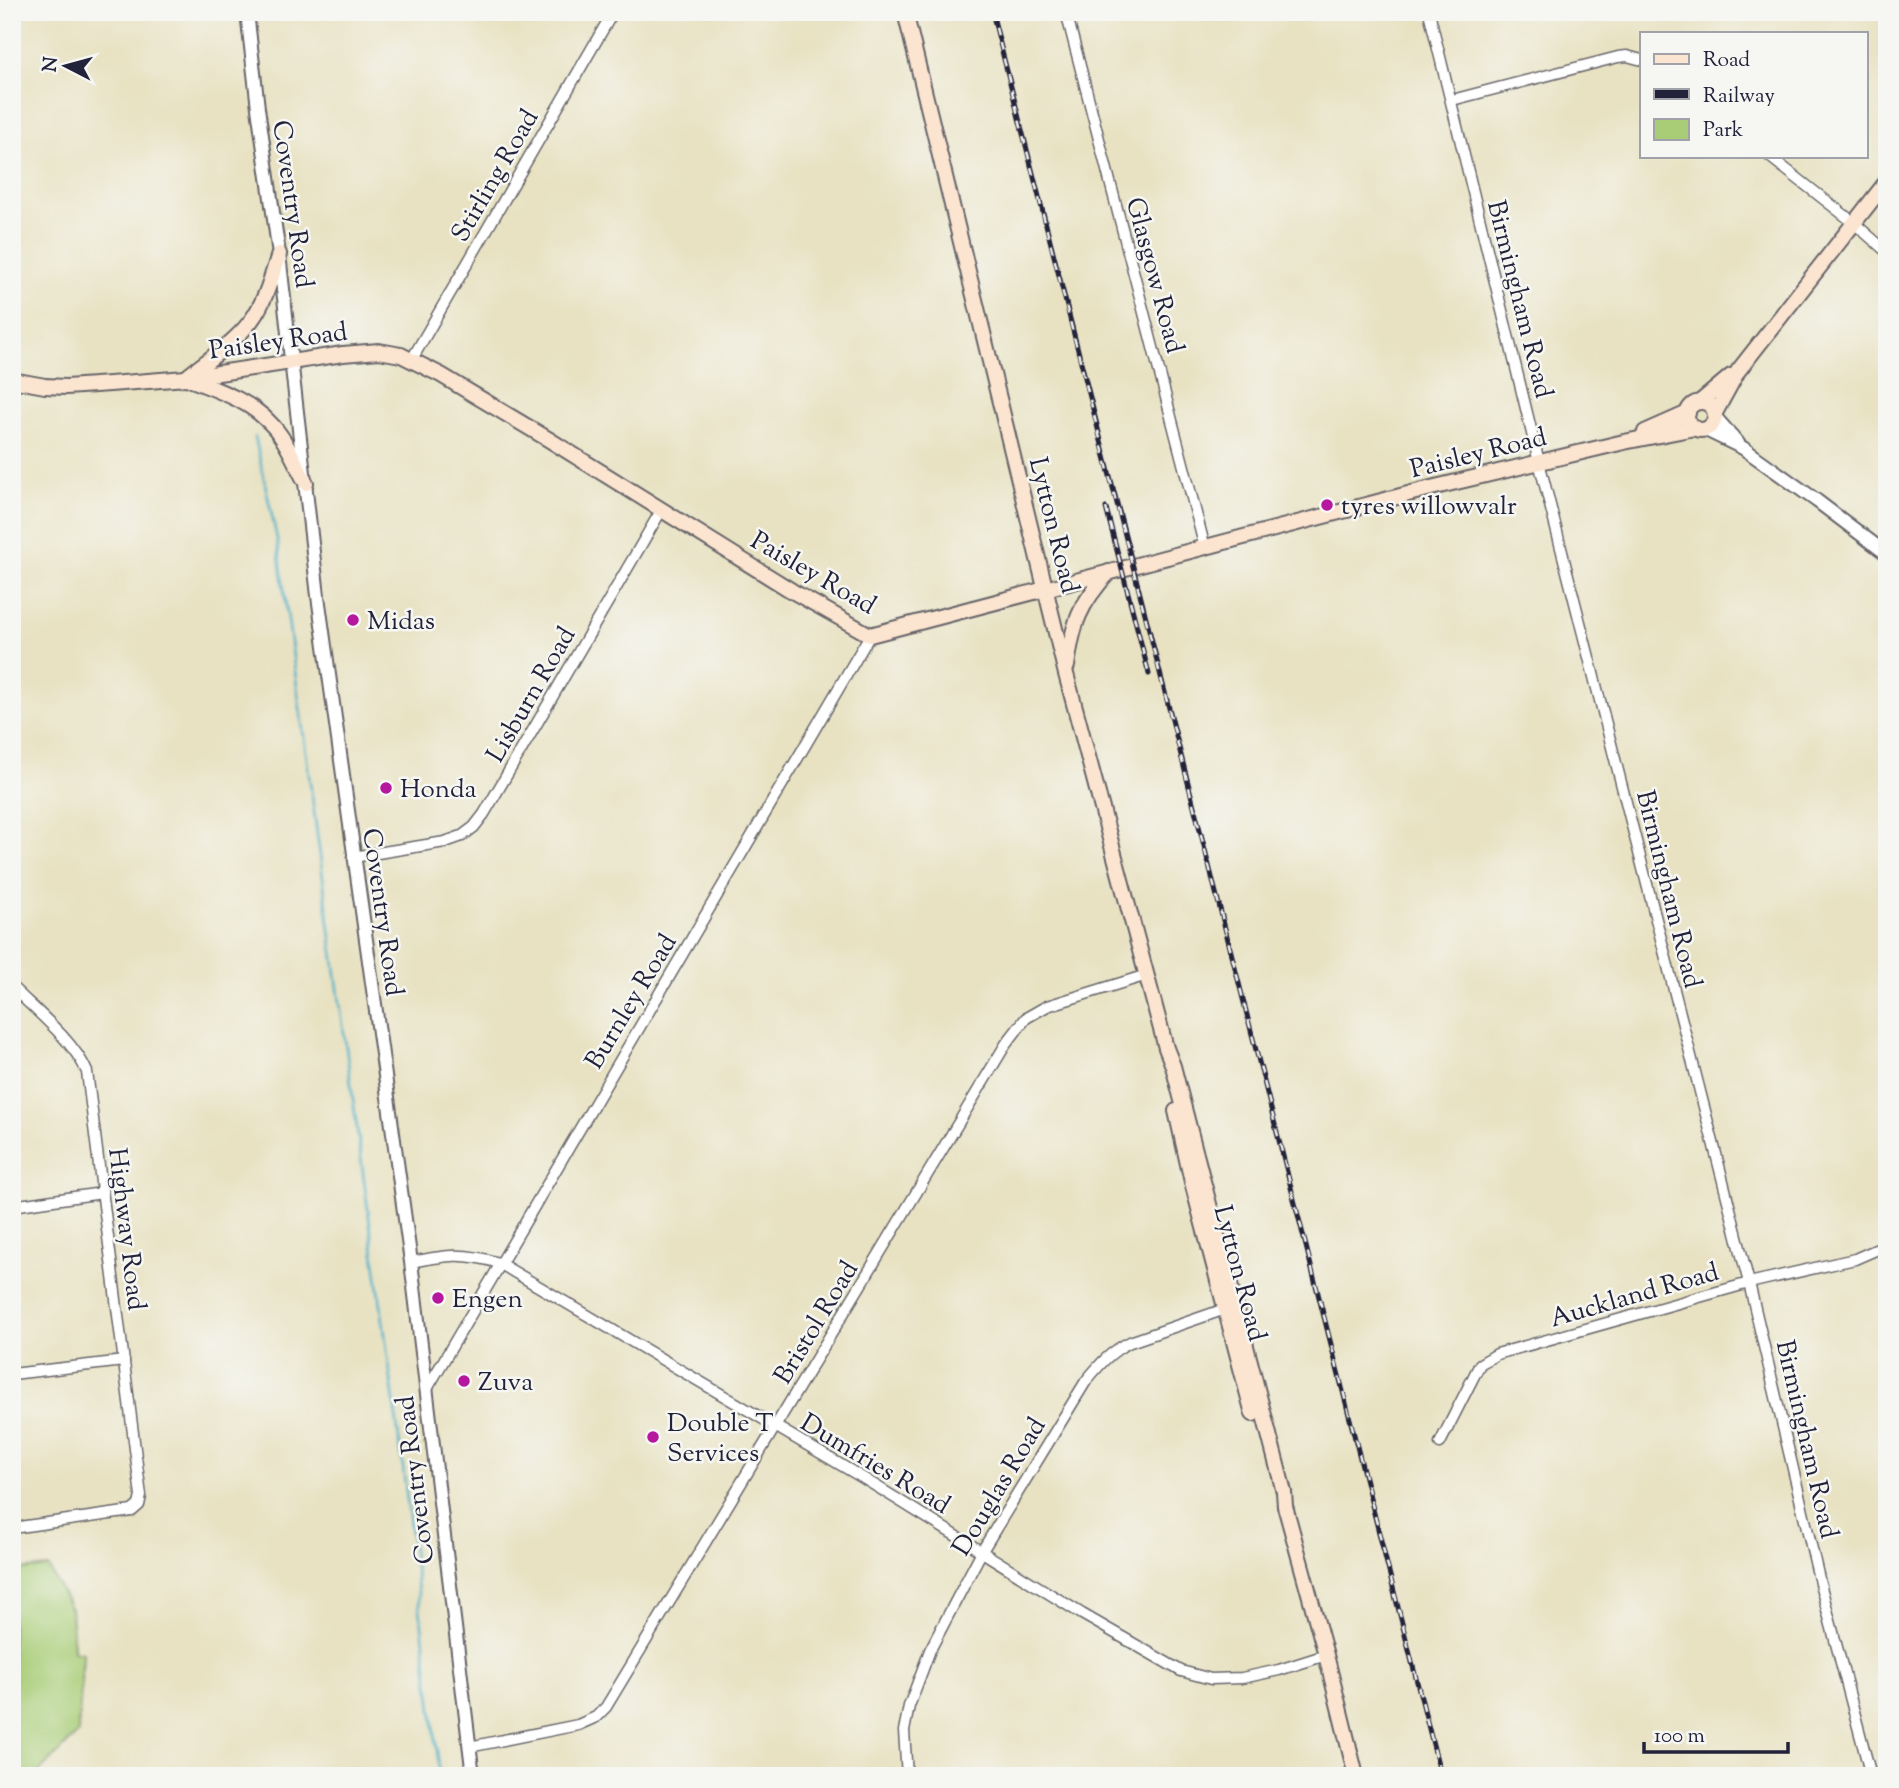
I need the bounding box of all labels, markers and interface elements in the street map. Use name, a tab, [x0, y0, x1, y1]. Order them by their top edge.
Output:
north arrow	[32, 32, 102, 102]
legend	[1640, 32, 1868, 158]
text: Road	[1703, 46, 1750, 76]
text: N	[37, 56, 66, 73]
text: Railway	[1703, 82, 1775, 112]
street label: Stirling Road	[443, 103, 549, 249]
text: Park	[1703, 116, 1744, 146]
street label: Coventry Road	[261, 118, 322, 291]
street label: Glasgow Road	[1115, 193, 1192, 358]
street label: Birmingham Road	[1476, 197, 1561, 403]
street label: Paisley Road	[207, 314, 350, 371]
street label: Paisley Road	[1406, 420, 1551, 489]
street label: Lytton Road	[1018, 454, 1087, 598]
place label: tyres willowvalr	[1341, 489, 1517, 526]
marker: tyres willowvalr	[1319, 497, 1335, 513]
street label: Paisley Road	[743, 523, 883, 625]
place label: Midas	[367, 604, 435, 641]
marker: Midas	[345, 612, 361, 628]
street label: Lisburn Road	[478, 620, 586, 770]
place label: Honda	[400, 772, 477, 809]
marker: Honda	[378, 780, 394, 796]
street label: Birmingham Road	[1625, 787, 1710, 993]
street label: Coventry Road	[351, 826, 412, 999]
street label: Burnley Road	[577, 927, 687, 1077]
street label: Highway Road	[97, 1146, 154, 1313]
street label: Lytton Road	[1203, 1202, 1275, 1346]
street label: Bristol Road	[766, 1254, 869, 1392]
street label: Auckland Road	[1546, 1255, 1724, 1338]
place label: Engen	[452, 1282, 523, 1319]
marker: Engen	[430, 1290, 446, 1306]
street label: Birmingham Road	[1765, 1337, 1846, 1543]
place label: Zuva	[478, 1365, 533, 1402]
marker: Zuva	[456, 1373, 472, 1389]
street label: Coventry Road	[388, 1393, 445, 1566]
place label: Double T Services	[667, 1406, 774, 1473]
street label: Dumfries Road	[793, 1406, 957, 1525]
street label: Douglas Road	[944, 1411, 1056, 1564]
marker: Double T Services	[645, 1429, 661, 1445]
scale bar	[1644, 1711, 1787, 1755]
text: 100 m	[1654, 1722, 1705, 1752]

